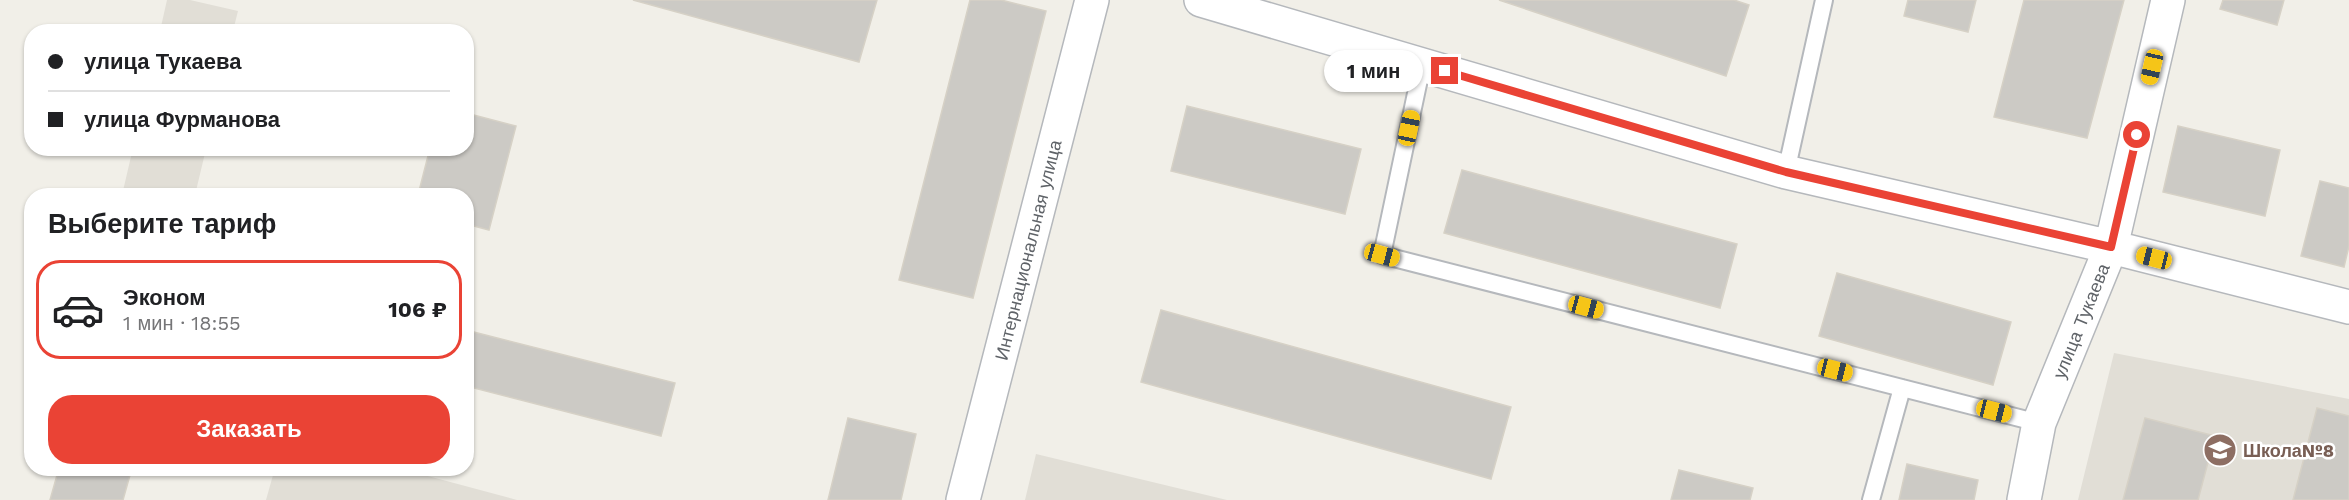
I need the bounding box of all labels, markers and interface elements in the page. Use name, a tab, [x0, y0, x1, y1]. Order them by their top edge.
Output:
car	[2139, 47, 2165, 87]
text: улица Тукаева	[84, 49, 242, 74]
callout: 1 мин	[1325, 50, 1424, 92]
route end	[1431, 57, 1458, 84]
text: 1 мин	[1347, 59, 1400, 83]
text: улица Фурманова	[84, 107, 280, 132]
car	[1396, 109, 1422, 147]
route start	[2123, 121, 2150, 148]
street label: Интернациональная улица	[990, 137, 1066, 362]
text: Выберите тариф	[48, 208, 276, 240]
car	[1362, 242, 1402, 268]
car	[2134, 245, 2174, 271]
street label: улица Тукаева	[2048, 259, 2114, 382]
icon: car	[51, 283, 105, 337]
text: Эконом	[123, 285, 206, 310]
car	[1566, 294, 1606, 320]
text: 106 ₽	[388, 297, 447, 322]
text: 1 мин · 18:55	[123, 311, 241, 335]
car	[1815, 357, 1855, 383]
button: Заказать	[48, 395, 450, 464]
car	[1974, 398, 2014, 424]
school or university icon: Школа№8	[2202, 432, 2238, 468]
place label: Школа№8	[2243, 440, 2334, 461]

